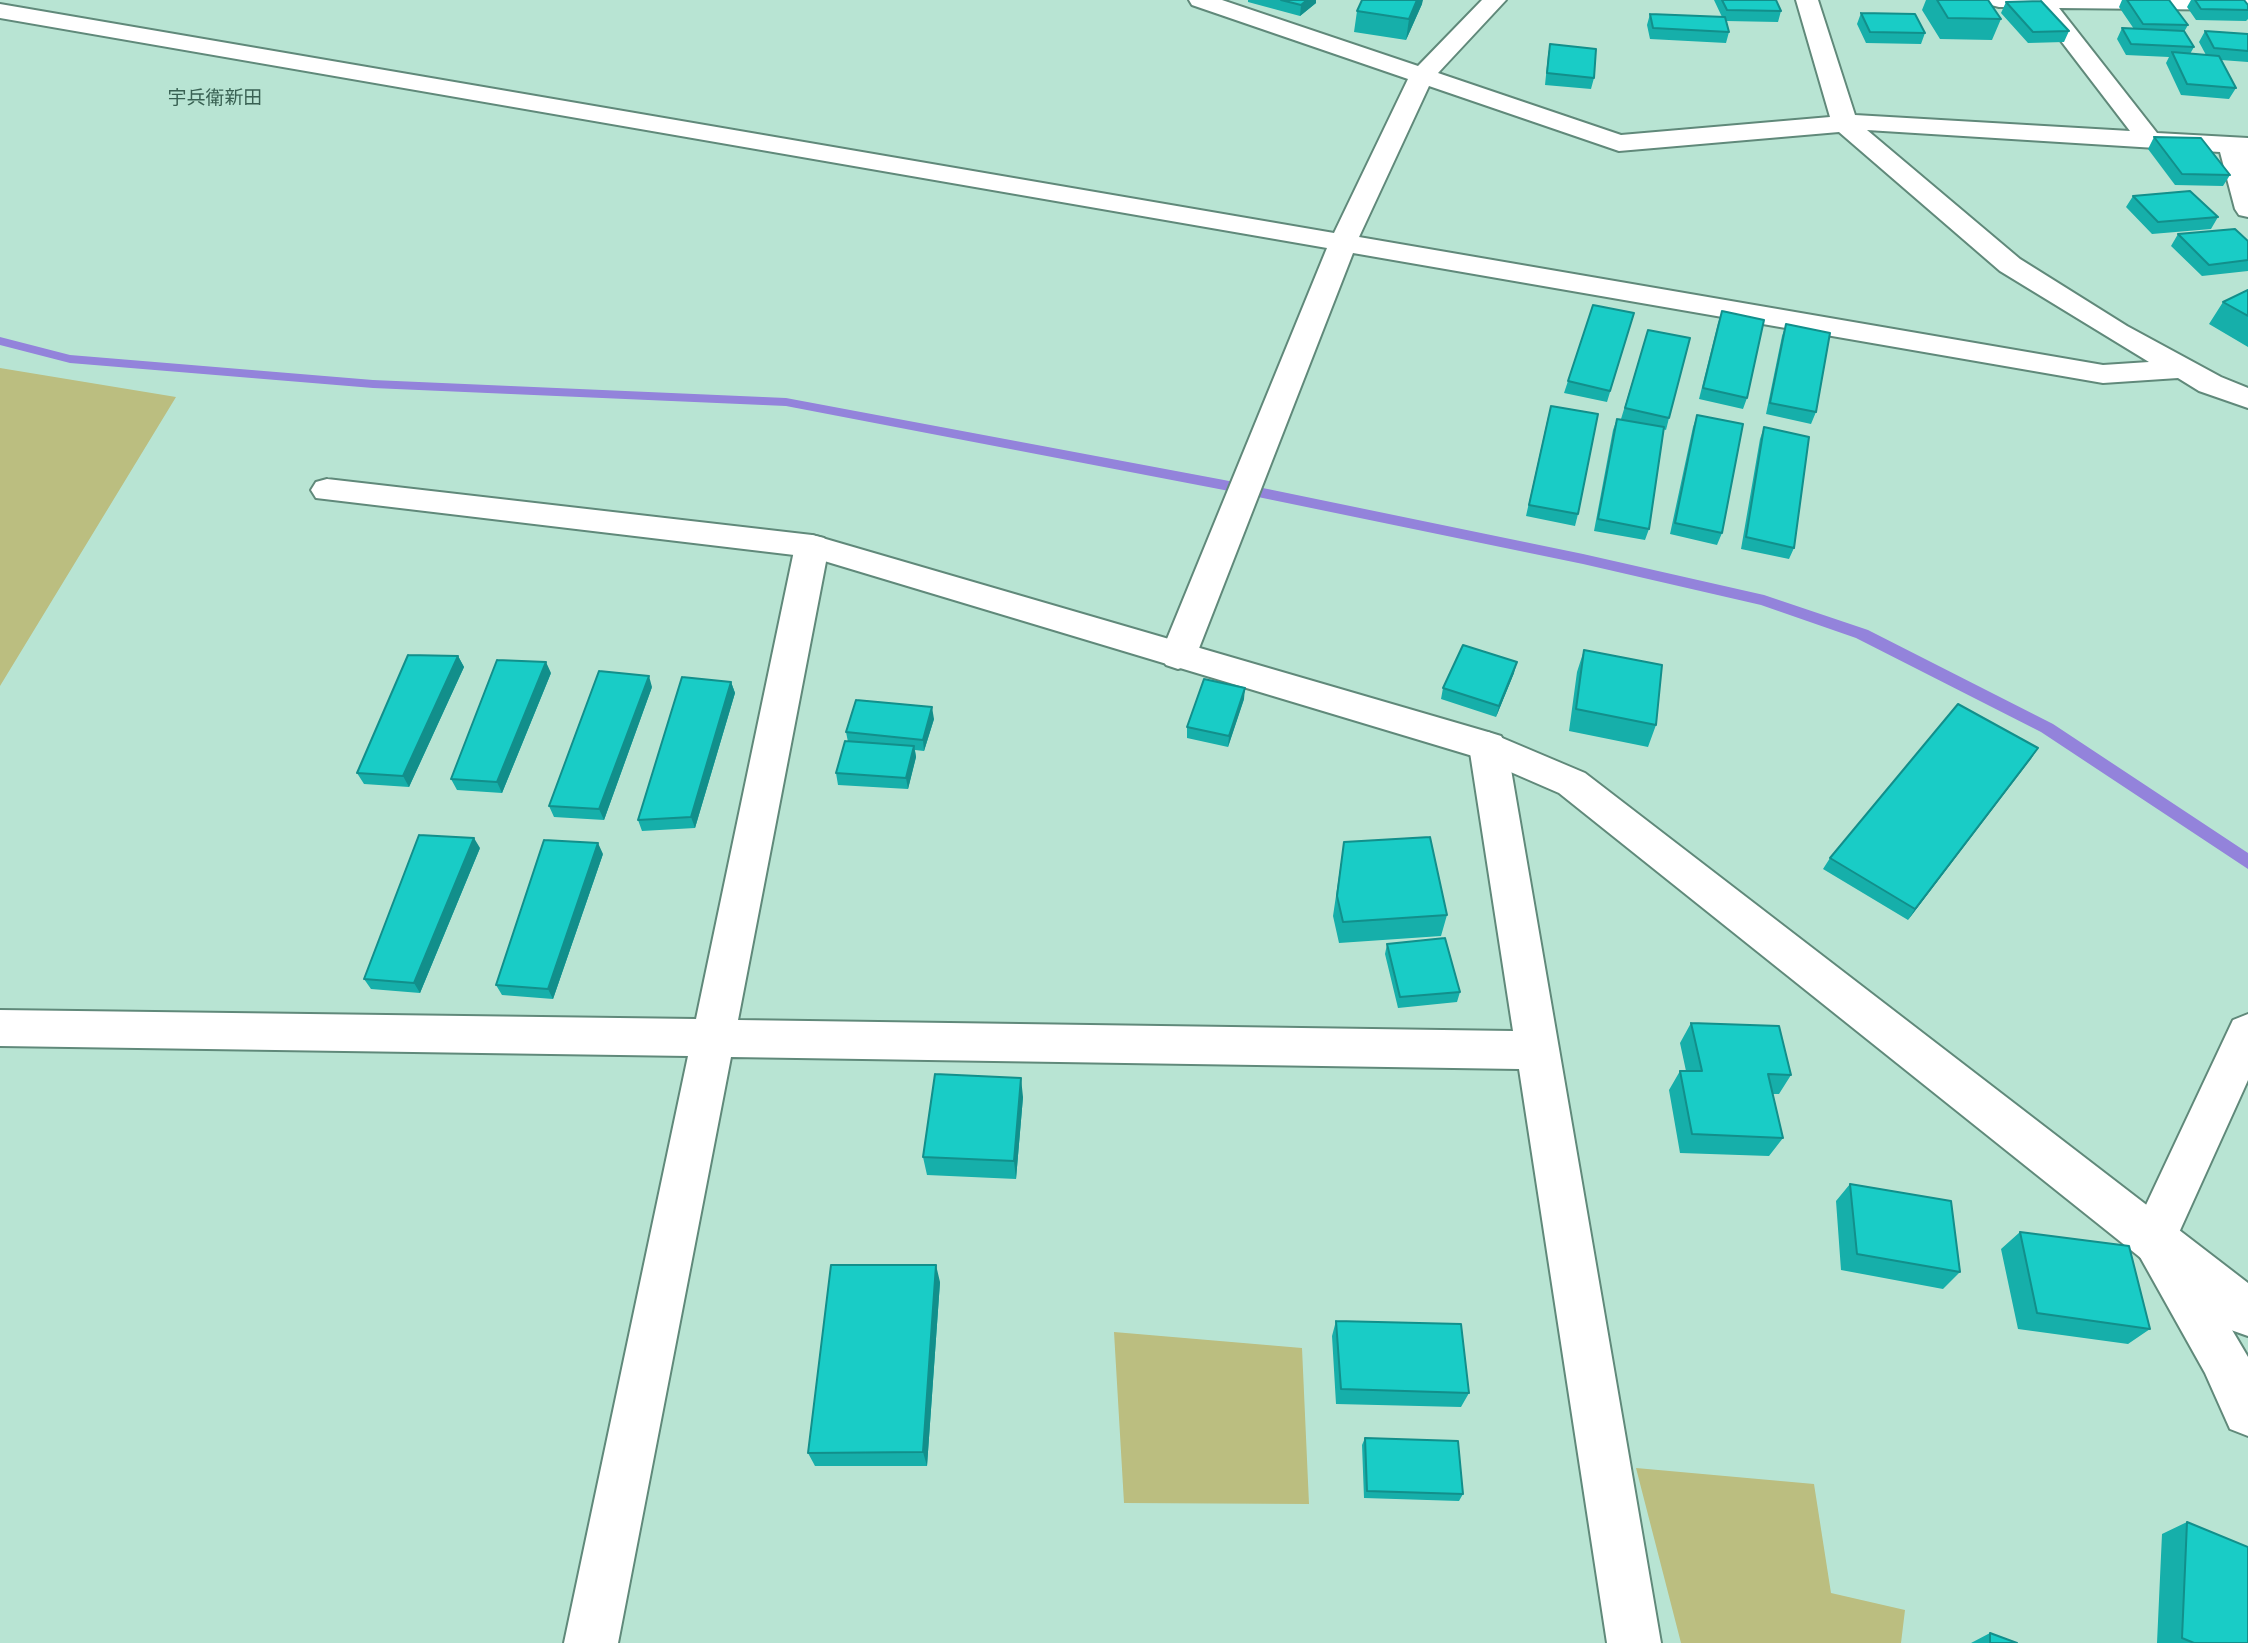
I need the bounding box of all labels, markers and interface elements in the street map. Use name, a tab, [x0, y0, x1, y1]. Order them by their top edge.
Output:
district label: 宇兵衛新田	[168, 89, 262, 111]

